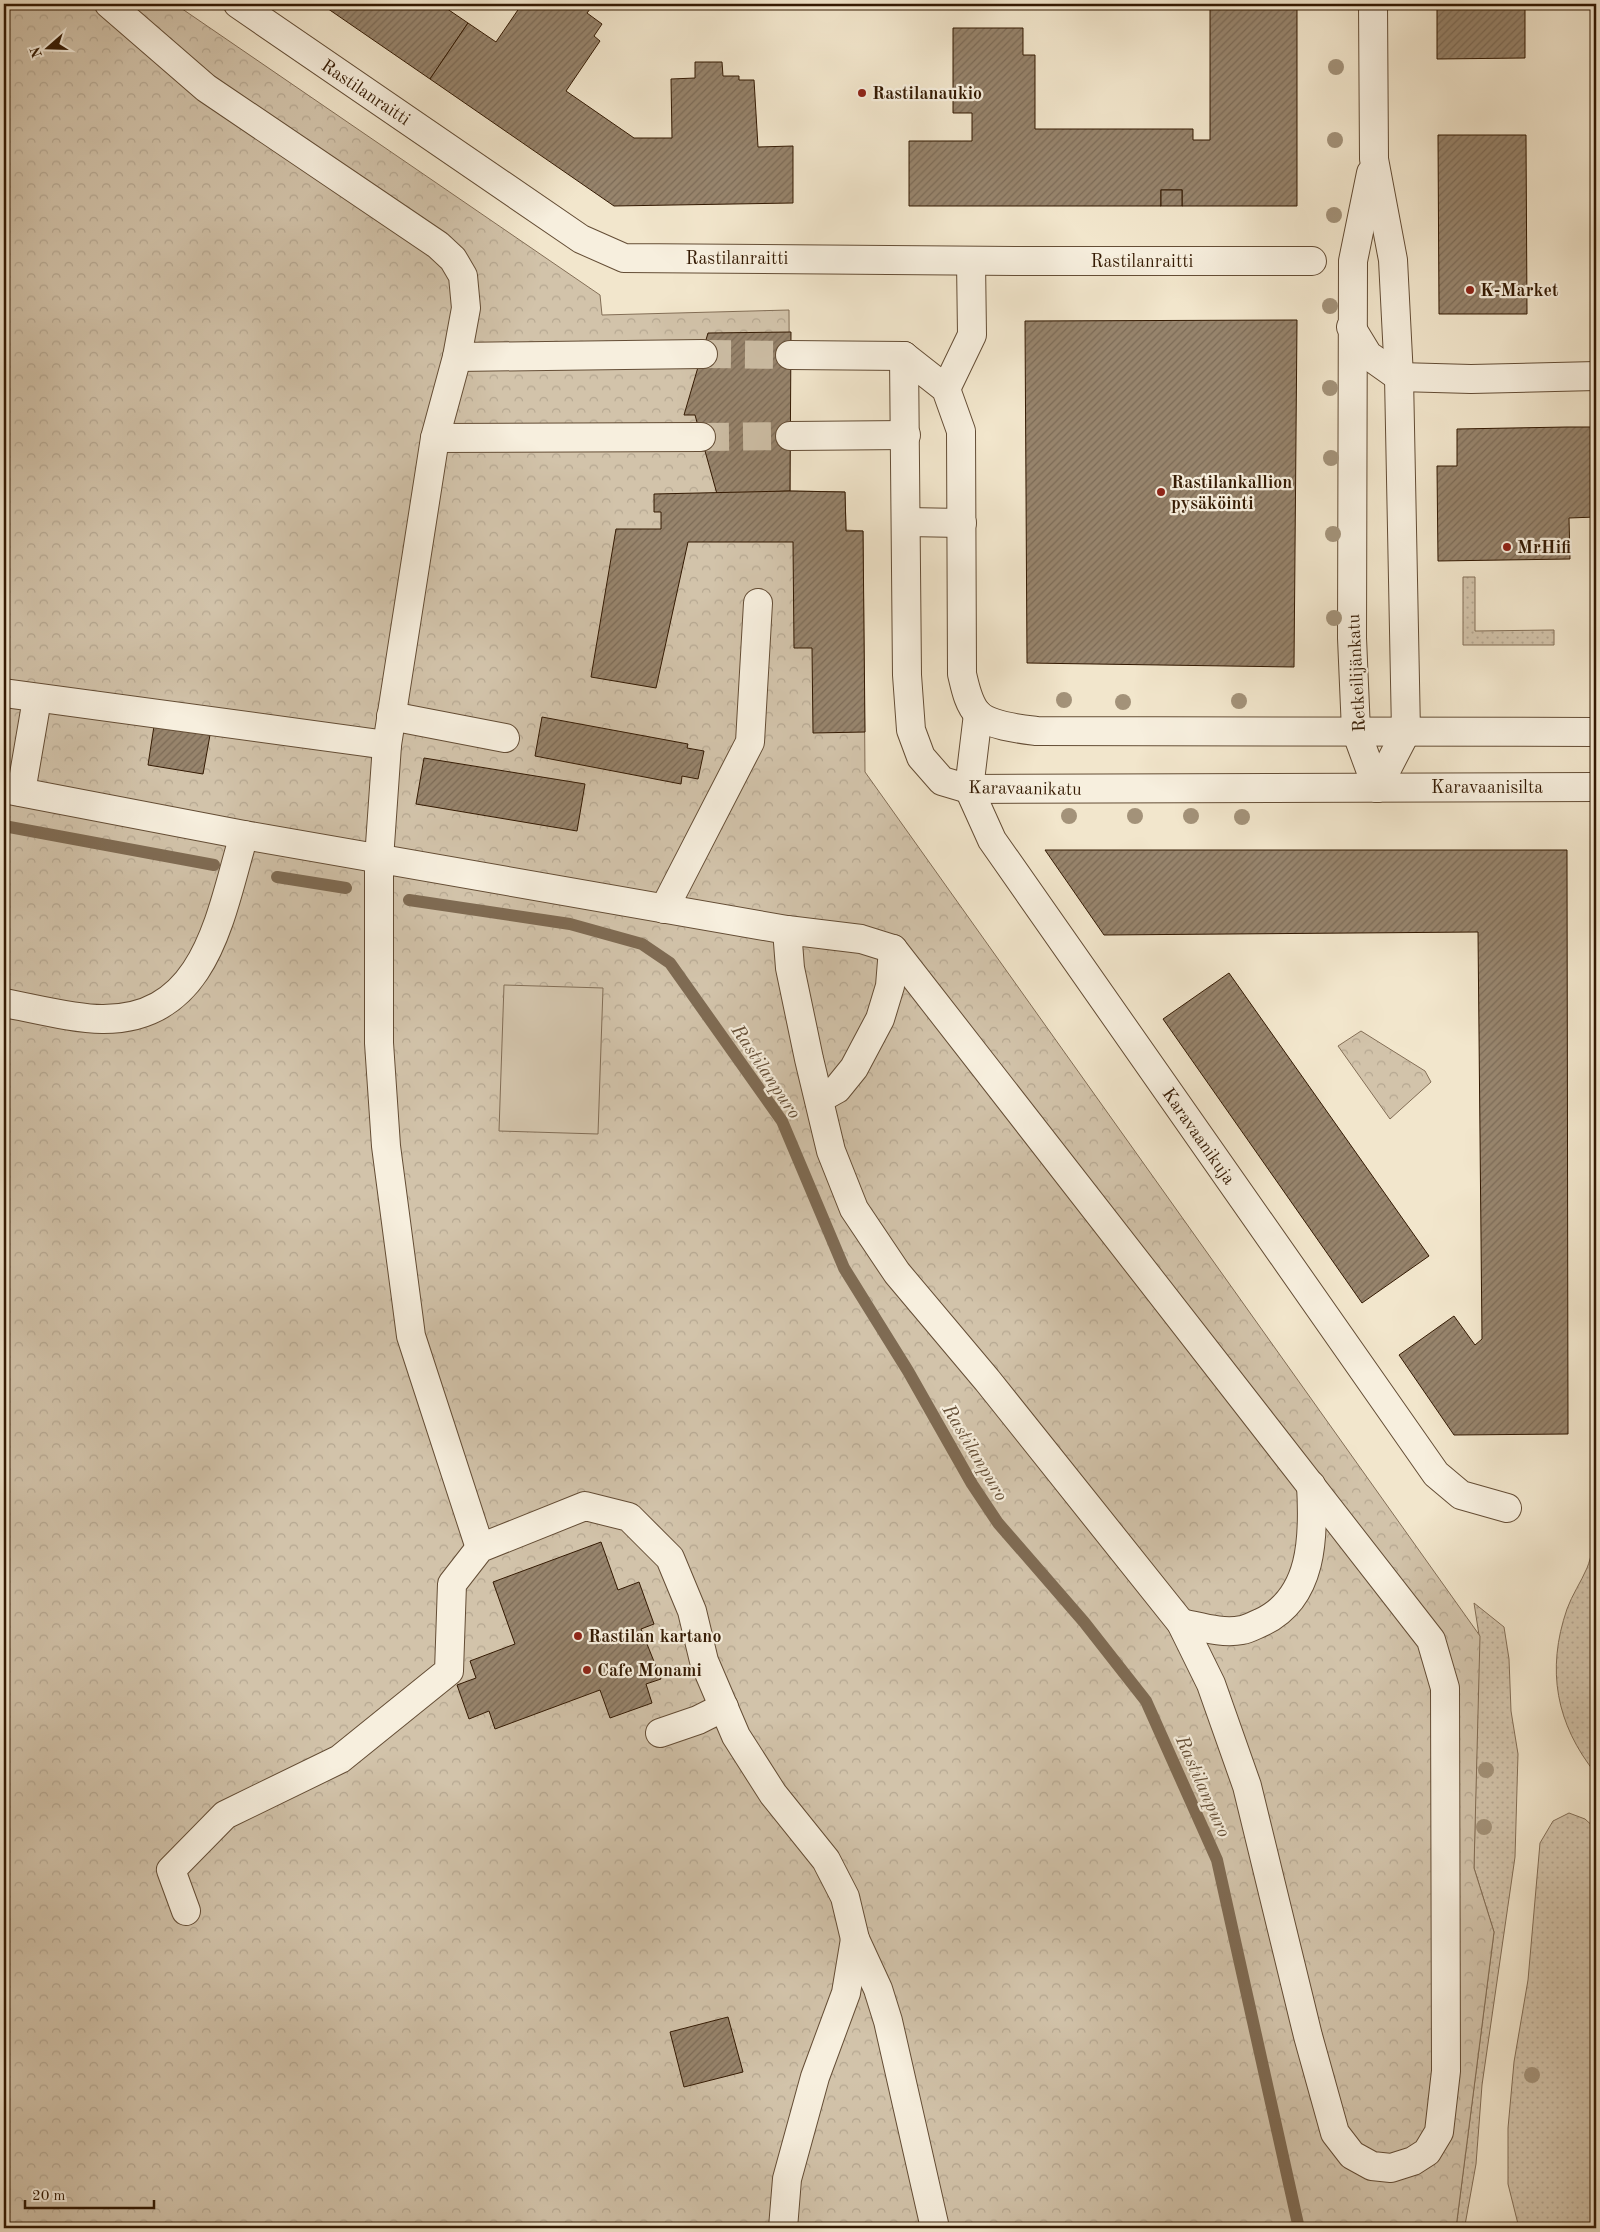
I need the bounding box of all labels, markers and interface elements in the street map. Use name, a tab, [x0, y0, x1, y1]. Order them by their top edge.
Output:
north arrow	[22, 22, 72, 72]
text: N	[28, 44, 45, 60]
street label: Rastilanraitti	[318, 57, 413, 129]
place label: Rastilanaukio	[872, 85, 982, 103]
marker: Rastilanaukio	[856, 87, 868, 99]
street label: Rastilanraitti	[686, 250, 789, 268]
street label: Rastilanraitti	[1091, 253, 1194, 271]
place label: K-Market	[1480, 282, 1559, 300]
marker: K-Market	[1464, 284, 1476, 296]
place label: Rastilankallion pysäköinti	[1171, 474, 1292, 513]
marker: Rastilankallion pysäköinti	[1155, 486, 1167, 498]
place label: MrHifi	[1517, 539, 1571, 557]
marker: MrHifi	[1501, 541, 1513, 553]
street label: Retkeilijänkatu	[1345, 613, 1369, 732]
street label: Karavaanikatu	[968, 779, 1082, 799]
street label: Karavaanisilta	[1431, 779, 1543, 797]
water label: Rastilanpuro	[726, 1021, 803, 1123]
street label: Karavaanikuja	[1158, 1085, 1238, 1188]
water label: Rastilanpuro	[937, 1401, 1010, 1505]
place label: Rastilan kartano	[588, 1628, 721, 1646]
marker: Rastilan kartano	[572, 1630, 584, 1642]
place label: Cafe Monami	[597, 1662, 702, 1680]
marker: Cafe Monami	[581, 1664, 593, 1676]
water label: Rastilanpuro	[1170, 1732, 1233, 1841]
scale bar	[25, 2177, 154, 2209]
text: 20 m	[32, 2189, 66, 2204]

